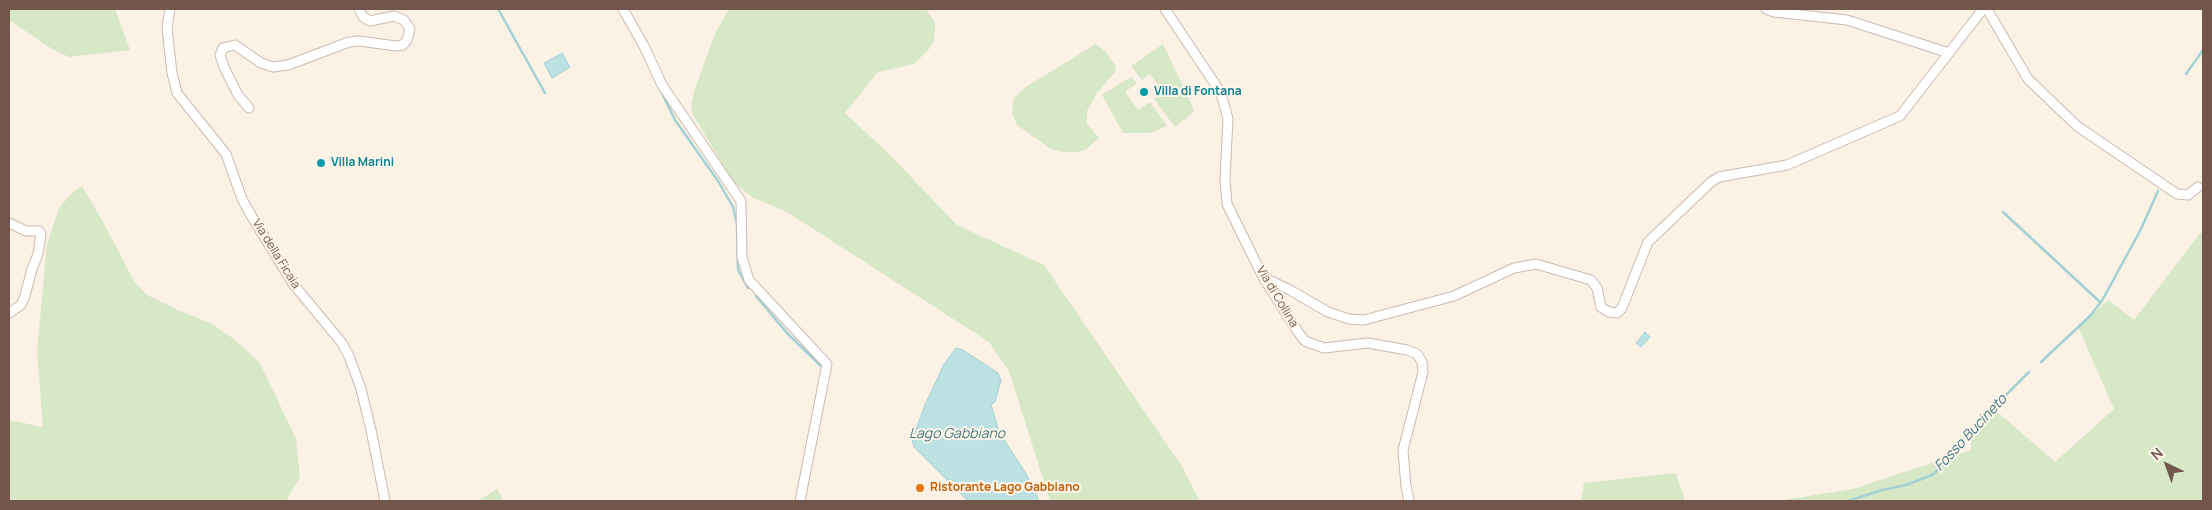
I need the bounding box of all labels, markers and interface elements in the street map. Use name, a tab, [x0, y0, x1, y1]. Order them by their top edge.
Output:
place label: Villa di Fontana	[1154, 85, 1242, 99]
marker: Villa di Fontana	[1138, 86, 1150, 98]
place label: Villa Marini	[331, 156, 394, 170]
marker: Villa Marini	[315, 157, 327, 169]
street label: Via della Ficaia	[249, 217, 303, 291]
street label: Via di Collina	[1253, 264, 1301, 330]
water label: Fosso Bucineto	[1931, 391, 2011, 475]
water label: Lago Gabbiano	[909, 426, 1005, 442]
north arrow	[2142, 440, 2192, 490]
text: N	[2147, 443, 2167, 464]
place label: Ristorante Lago Gabbiano	[930, 481, 1080, 495]
marker: Ristorante Lago Gabbiano	[914, 482, 926, 494]

